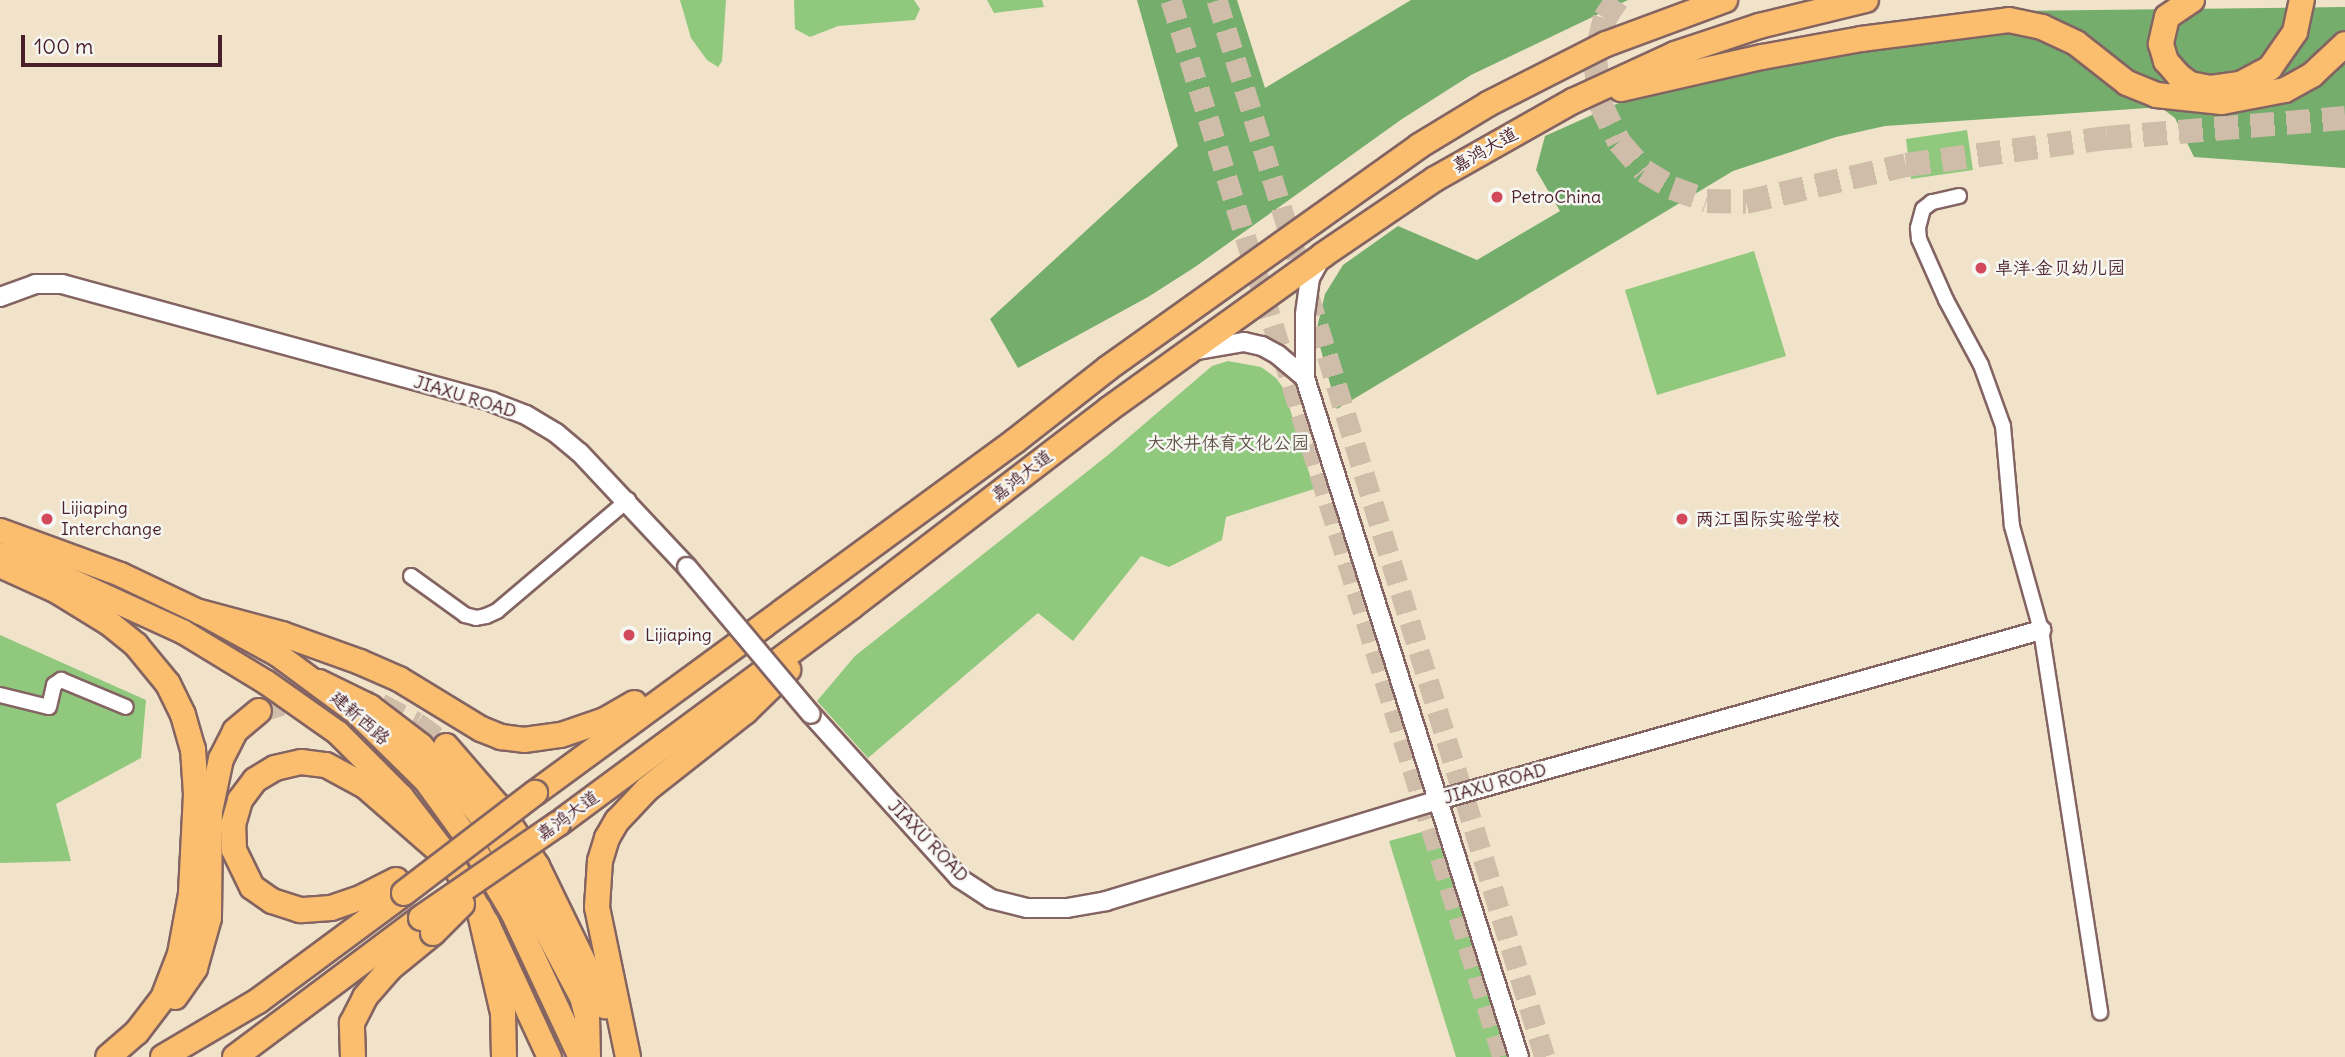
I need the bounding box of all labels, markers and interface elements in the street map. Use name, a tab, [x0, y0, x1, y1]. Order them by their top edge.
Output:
scale bar	[24, 21, 226, 65]
text: 100 m	[34, 33, 93, 60]
street label: 嘉鸿大道	[1448, 123, 1522, 177]
place label: PetroChina	[1511, 186, 1601, 208]
marker: PetroChina	[1489, 189, 1505, 205]
place label: 卓洋·金贝幼儿园	[1995, 257, 2125, 279]
marker: 卓洋·金贝幼儿园	[1973, 260, 1989, 276]
street label: JIAXU ROAD	[411, 371, 519, 423]
park label: 大水井体育文化公园	[1147, 432, 1309, 454]
street label: 嘉鸿大道	[987, 445, 1057, 507]
place label: Lijiaping Interchange	[61, 498, 162, 540]
place label: 两江国际实验学校	[1696, 508, 1840, 530]
marker: Lijiaping Interchange	[39, 511, 55, 527]
marker: 两江国际实验学校	[1674, 511, 1690, 527]
place label: Lijiaping	[645, 624, 712, 646]
marker: Lijiaping	[619, 625, 639, 645]
street label: 建新西路	[326, 686, 394, 750]
street label: JIAXU ROAD	[1441, 759, 1549, 809]
street label: 嘉鸿大道	[533, 786, 603, 846]
street label: JIAXU ROAD	[883, 795, 973, 887]

